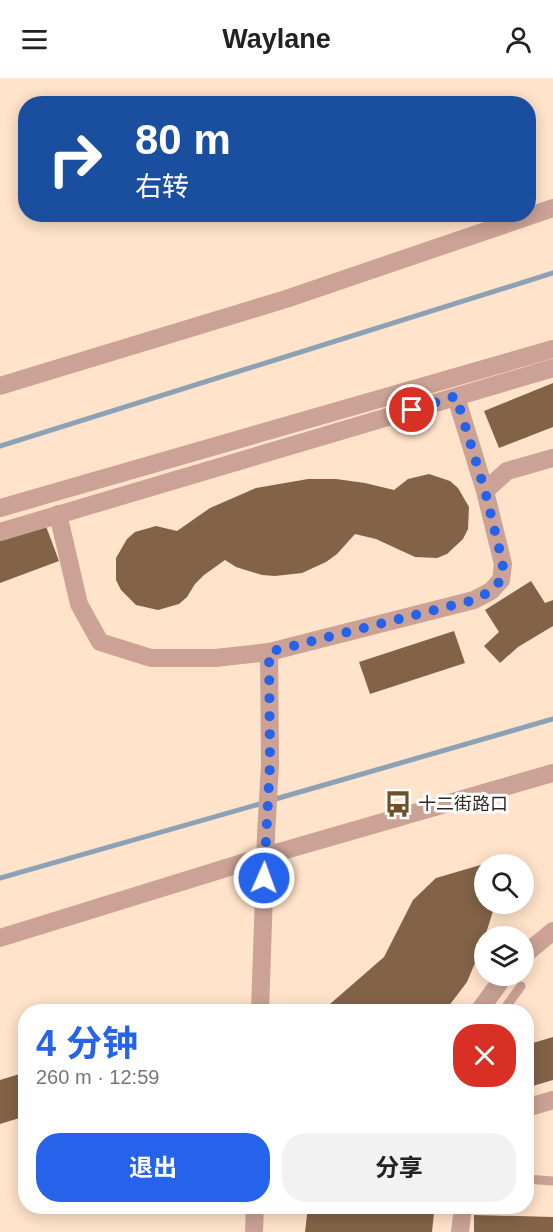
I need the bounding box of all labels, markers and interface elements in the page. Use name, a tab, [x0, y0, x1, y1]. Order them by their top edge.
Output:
icon: menu	[18, 23, 51, 56]
icon: person	[502, 23, 535, 56]
text: Waylane	[222, 24, 331, 54]
text: 80 m	[135, 116, 231, 163]
icon: right	[36, 120, 114, 198]
text: 右转	[135, 172, 189, 202]
pin	[386, 384, 437, 435]
icon: arrive	[395, 393, 428, 426]
bus stop icon: 十二街路口	[383, 789, 413, 819]
place label: 十二街路口	[418, 794, 508, 814]
position arrow	[232, 846, 296, 910]
map controls	[474, 854, 534, 986]
button: search	[474, 854, 534, 914]
button: layers	[474, 926, 534, 986]
text: 4 分钟	[36, 1023, 138, 1064]
button: close	[453, 1024, 516, 1087]
text: 260 m · 12:59	[36, 1066, 159, 1088]
button: 退出	[36, 1133, 270, 1202]
button: 分享	[282, 1133, 516, 1202]

